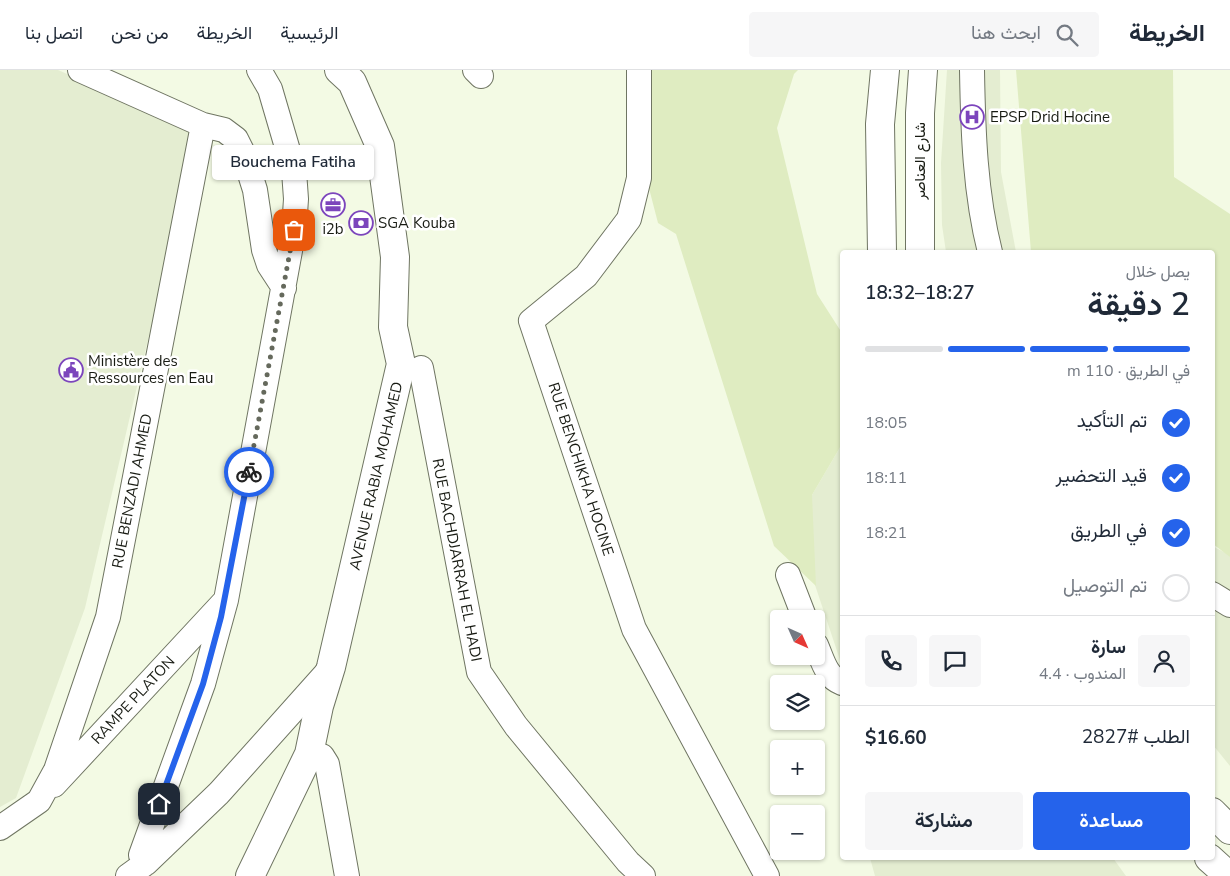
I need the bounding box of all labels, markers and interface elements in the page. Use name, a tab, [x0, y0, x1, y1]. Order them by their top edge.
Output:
search box	[749, 12, 1099, 57]
text: الخريطة	[1129, 17, 1205, 49]
text: ابحث هنا	[971, 20, 1041, 46]
text: اتصل بنا	[25, 21, 83, 45]
text: من نحن	[111, 21, 169, 45]
text: الخريطة	[197, 21, 252, 45]
text: الرئيسية	[280, 21, 338, 45]
icon: search	[1053, 21, 1081, 49]
hospital icon: EPSP Drid Hocine	[959, 104, 985, 130]
place label: EPSP Drid Hocine	[990, 107, 1110, 127]
street label: شارع العناصر	[910, 122, 931, 201]
callout: Bouchema Fatiha	[213, 145, 375, 180]
text: Bouchema Fatiha	[230, 151, 356, 173]
office icon: i2b	[320, 192, 346, 218]
pin	[273, 209, 315, 251]
bank icon: SGA Kouba	[348, 210, 374, 236]
place label: SGA Kouba	[378, 213, 456, 233]
icon: bag	[280, 216, 308, 244]
place label: i2b	[322, 219, 344, 239]
text: يصل خلال	[1126, 261, 1190, 283]
text: 18:27–18:32	[865, 280, 975, 306]
text: 2 دقيقة	[1087, 283, 1190, 326]
place label: Ministère des Ressources en Eau	[88, 351, 214, 388]
public building icon: Ministère des Ressources en Eau	[58, 357, 84, 383]
text: في الطريق · 110 m	[1067, 360, 1190, 382]
street label: AVENUE RABIA MOHAMED	[345, 380, 407, 572]
street label: RUE BENCHIKHA HOCINE	[543, 380, 619, 558]
text: تم التأكيد	[1077, 408, 1147, 434]
icon: check	[1162, 409, 1190, 437]
street label: RUE BENZADI AHMED	[107, 412, 157, 570]
text: 18:05	[865, 412, 907, 434]
courier	[224, 447, 274, 497]
street label: RUE BACHDJARRAH EL HADI	[427, 457, 487, 663]
icon: bike	[235, 458, 263, 486]
text: قيد التحضير	[1056, 463, 1147, 489]
icon: check	[1162, 464, 1190, 492]
text: 18:11	[865, 467, 907, 489]
text: في الطريق	[1070, 518, 1147, 544]
icon: check	[1162, 519, 1190, 547]
text: 18:21	[865, 522, 907, 544]
text: تم التوصيل	[1063, 573, 1147, 599]
north arrow	[770, 610, 825, 665]
map controls	[770, 610, 825, 860]
text: سارة	[1091, 634, 1126, 660]
button: phone	[865, 635, 917, 687]
button: chat	[929, 635, 981, 687]
button: person	[1138, 635, 1190, 687]
street label: RAMPE PLATON	[87, 652, 179, 748]
text: المندوب · 4.4	[1039, 663, 1126, 685]
button: layers	[770, 675, 825, 730]
text: الطلب #2827	[1082, 724, 1190, 750]
text: $16.60	[865, 725, 927, 751]
button: +	[770, 740, 825, 795]
pin	[138, 783, 180, 825]
icon: home	[145, 790, 173, 818]
button: مشاركة	[865, 792, 1023, 850]
button: مساعدة	[1033, 792, 1190, 850]
button: −	[770, 805, 825, 860]

